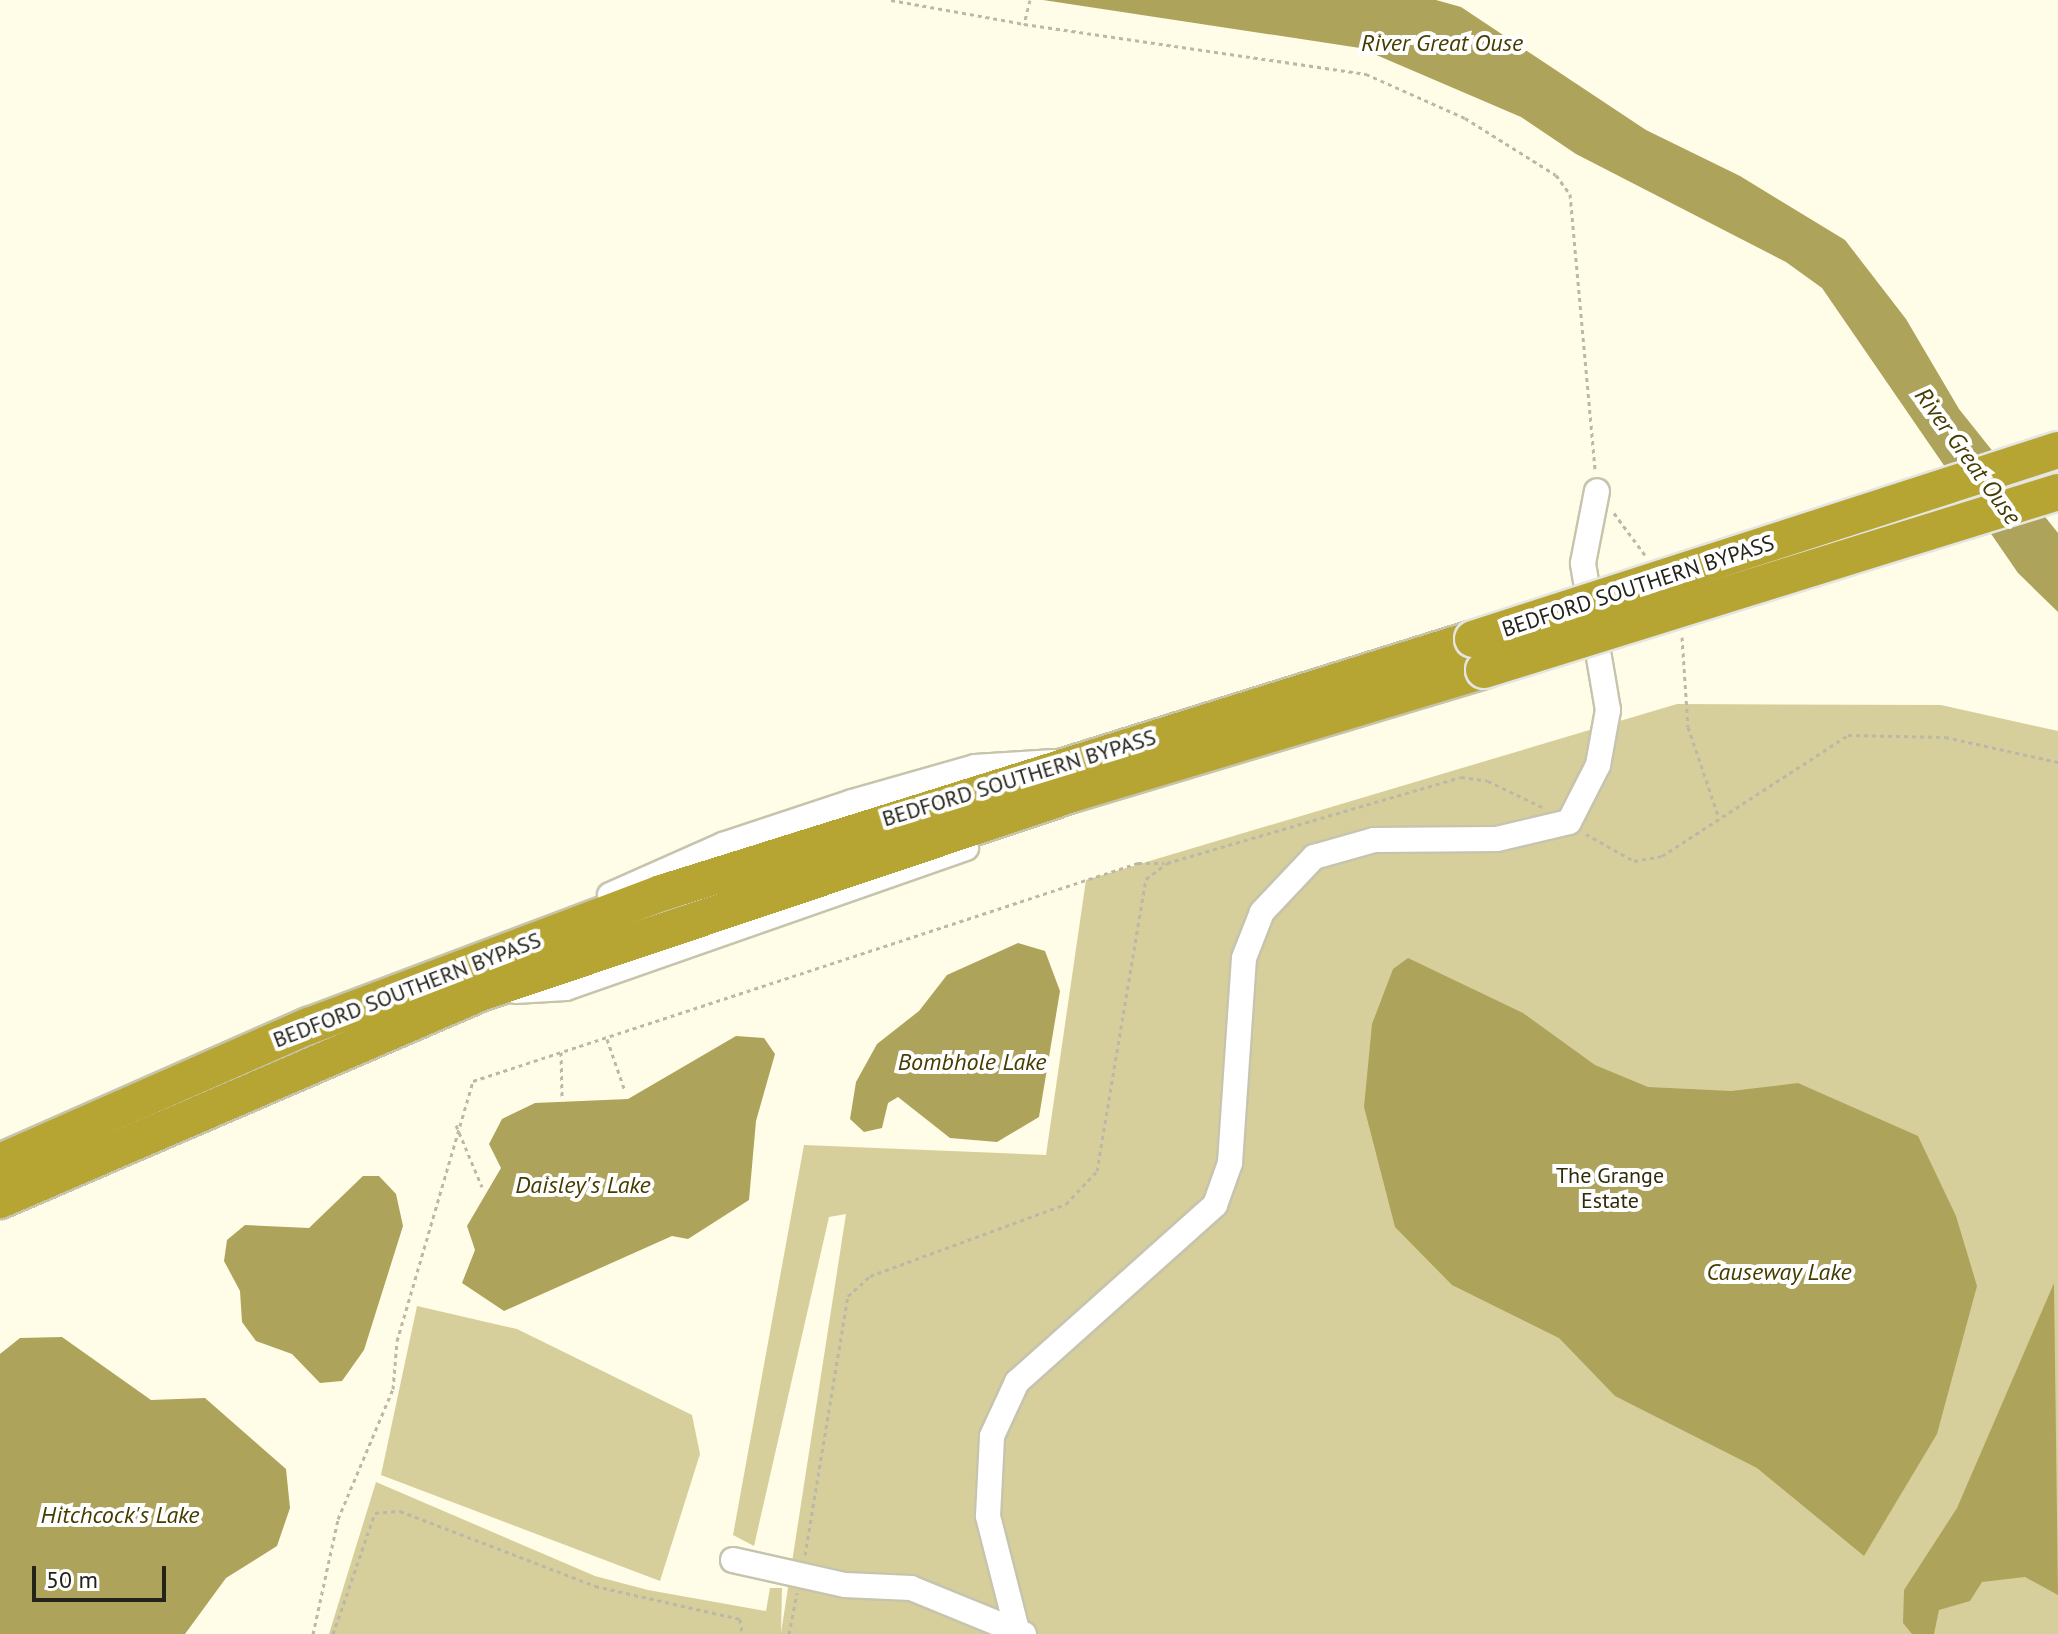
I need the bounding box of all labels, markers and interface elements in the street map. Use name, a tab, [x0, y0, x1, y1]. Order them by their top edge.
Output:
water label: River Great Ouse	[1361, 29, 1523, 57]
water label: River Great Ouse	[1909, 382, 2027, 530]
street label: BEDFORD SOUTHERN BYPASS	[1499, 529, 1777, 643]
street label: BEDFORD SOUTHERN BYPASS	[879, 724, 1159, 832]
street label: BEDFORD SOUTHERN BYPASS	[269, 927, 545, 1053]
water label: Bombhole Lake	[898, 1048, 1046, 1076]
park label: The Grange Estate	[1556, 1162, 1664, 1214]
water label: Daisley's Lake	[515, 1171, 651, 1199]
water label: Causeway Lake	[1706, 1258, 1852, 1286]
water label: Hitchcock's Lake	[41, 1501, 199, 1529]
scale bar	[36, 1550, 170, 1600]
text: 50 m	[46, 1564, 98, 1595]

